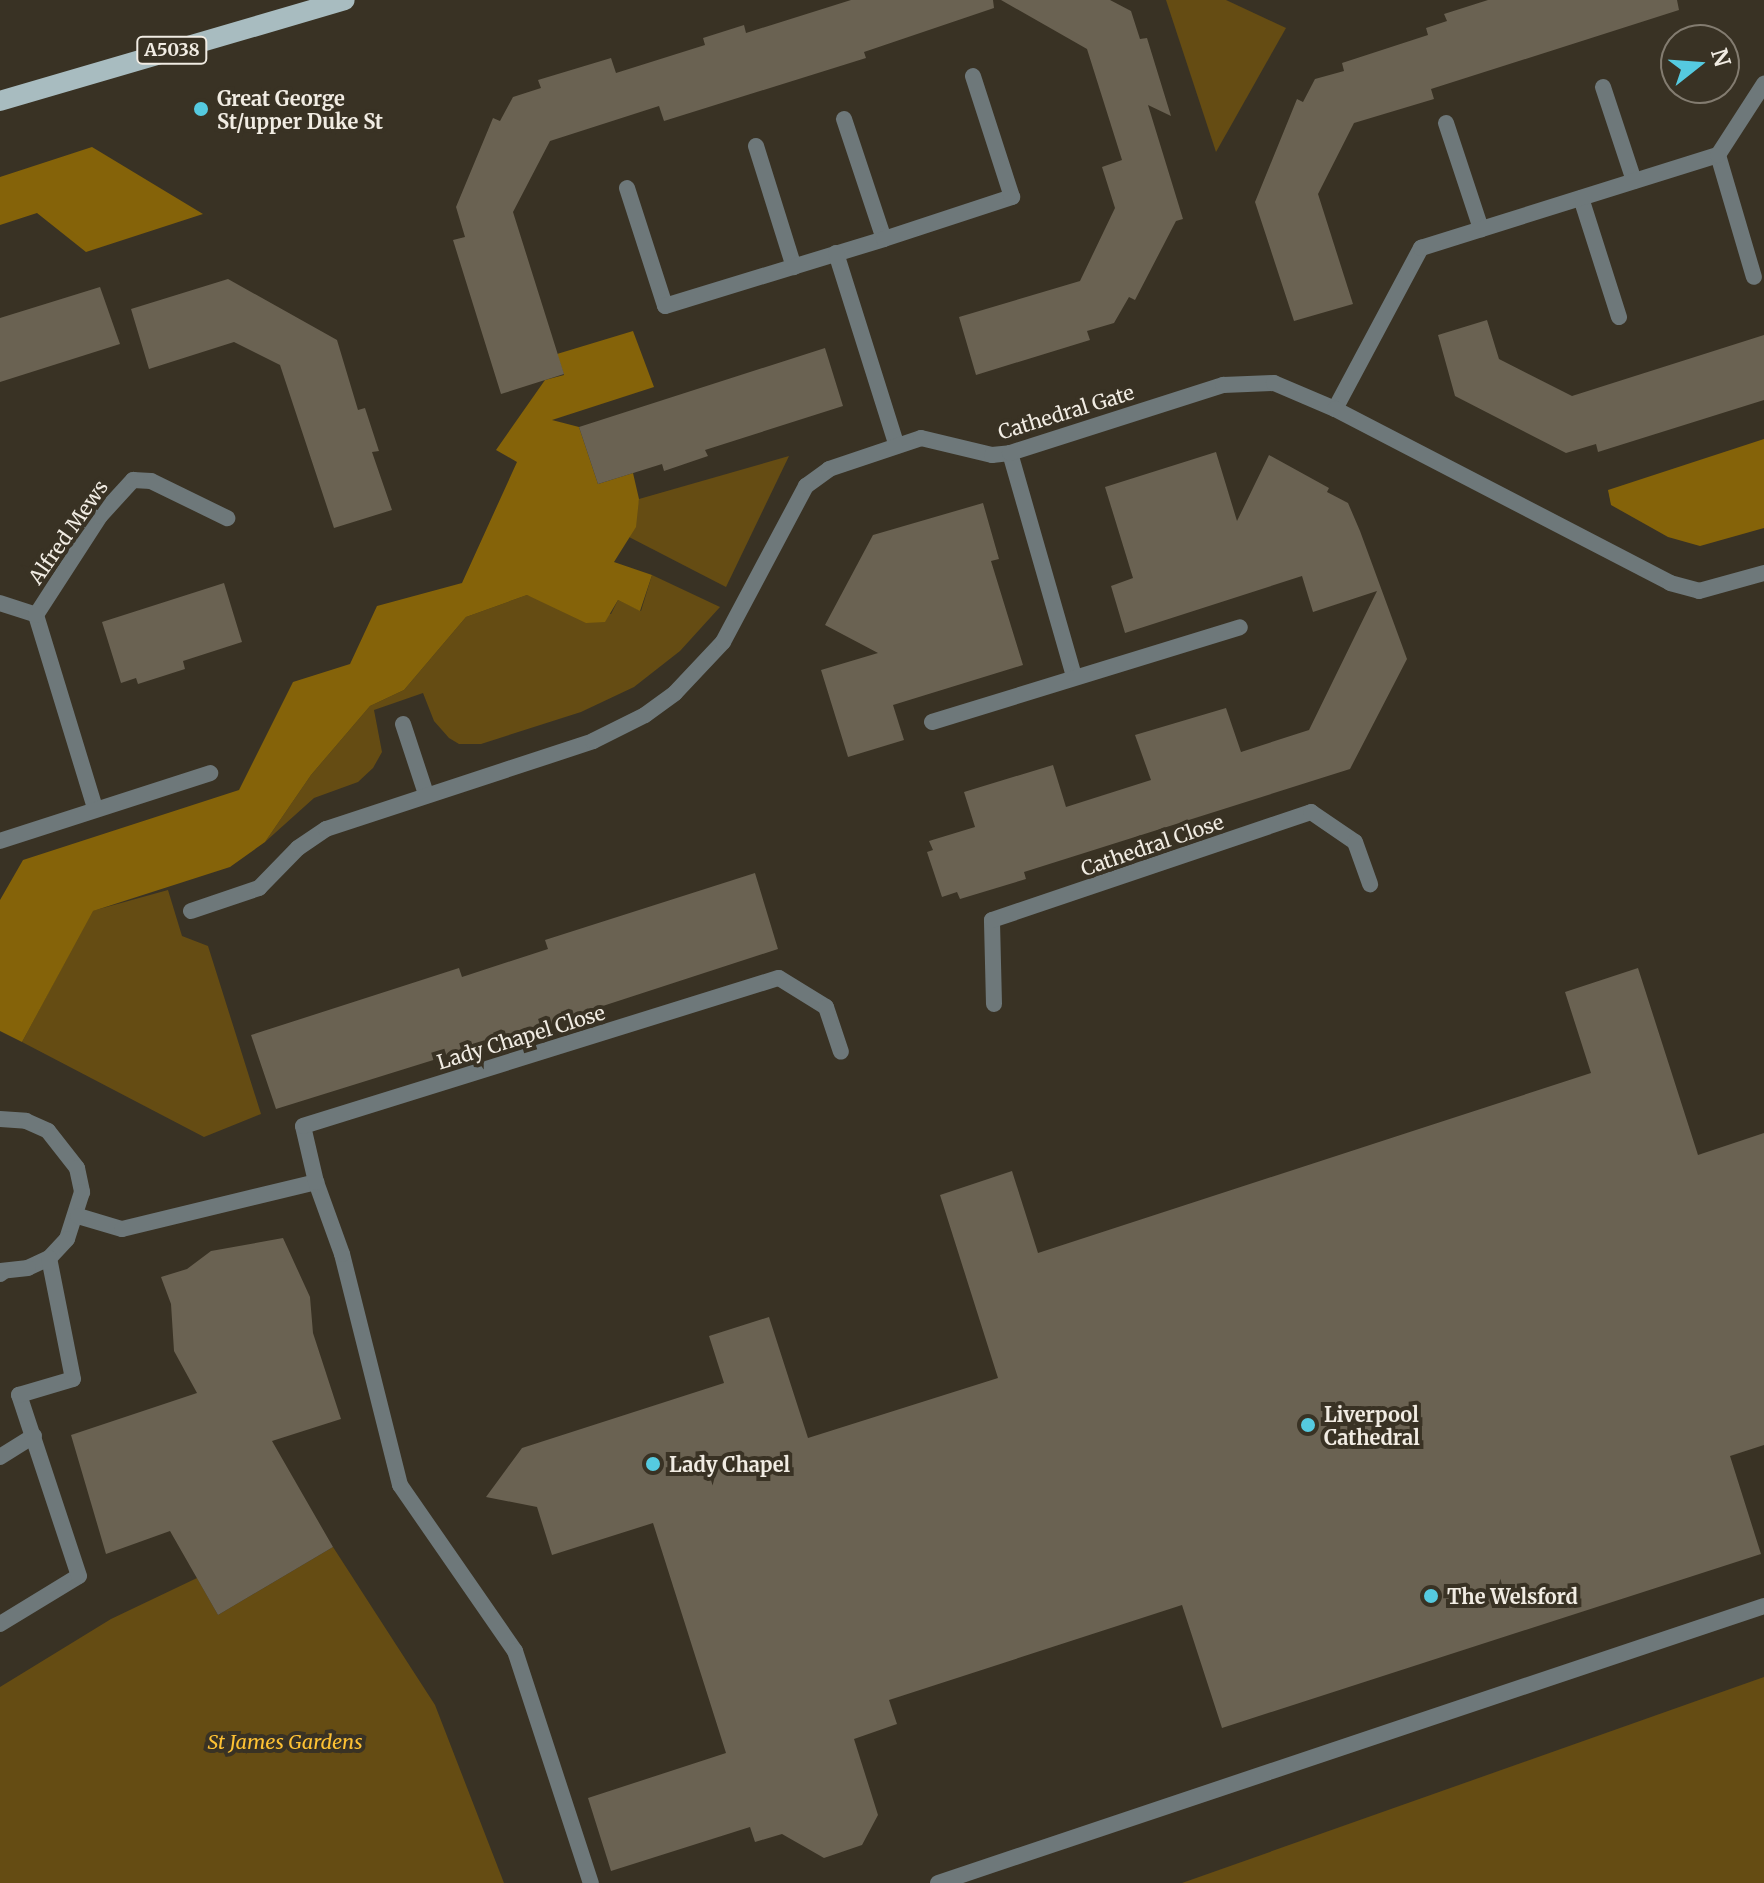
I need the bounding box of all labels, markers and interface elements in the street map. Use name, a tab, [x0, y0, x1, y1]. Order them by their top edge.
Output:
north arrow	[1660, 24, 1740, 104]
road number: A5038	[136, 36, 208, 64]
text: N	[1705, 45, 1737, 70]
place label: Great George St/upper Duke St	[217, 86, 383, 133]
marker: Great George St/upper Duke St	[192, 100, 210, 118]
street label: Cathedral Gate	[995, 380, 1137, 444]
street label: Alfred Mews	[23, 475, 113, 589]
street label: Cathedral Close	[1078, 809, 1226, 881]
street label: Lady Chapel Close	[434, 1000, 608, 1074]
place label: Liverpool Cathedral	[1324, 1402, 1420, 1449]
marker: Liverpool Cathedral	[1299, 1416, 1317, 1434]
place label: Lady Chapel	[669, 1452, 790, 1476]
marker: Lady Chapel	[644, 1455, 662, 1473]
place label: The Welsford	[1447, 1584, 1578, 1608]
marker: The Welsford	[1422, 1587, 1440, 1605]
park label: St James Gardens	[207, 1729, 363, 1753]

